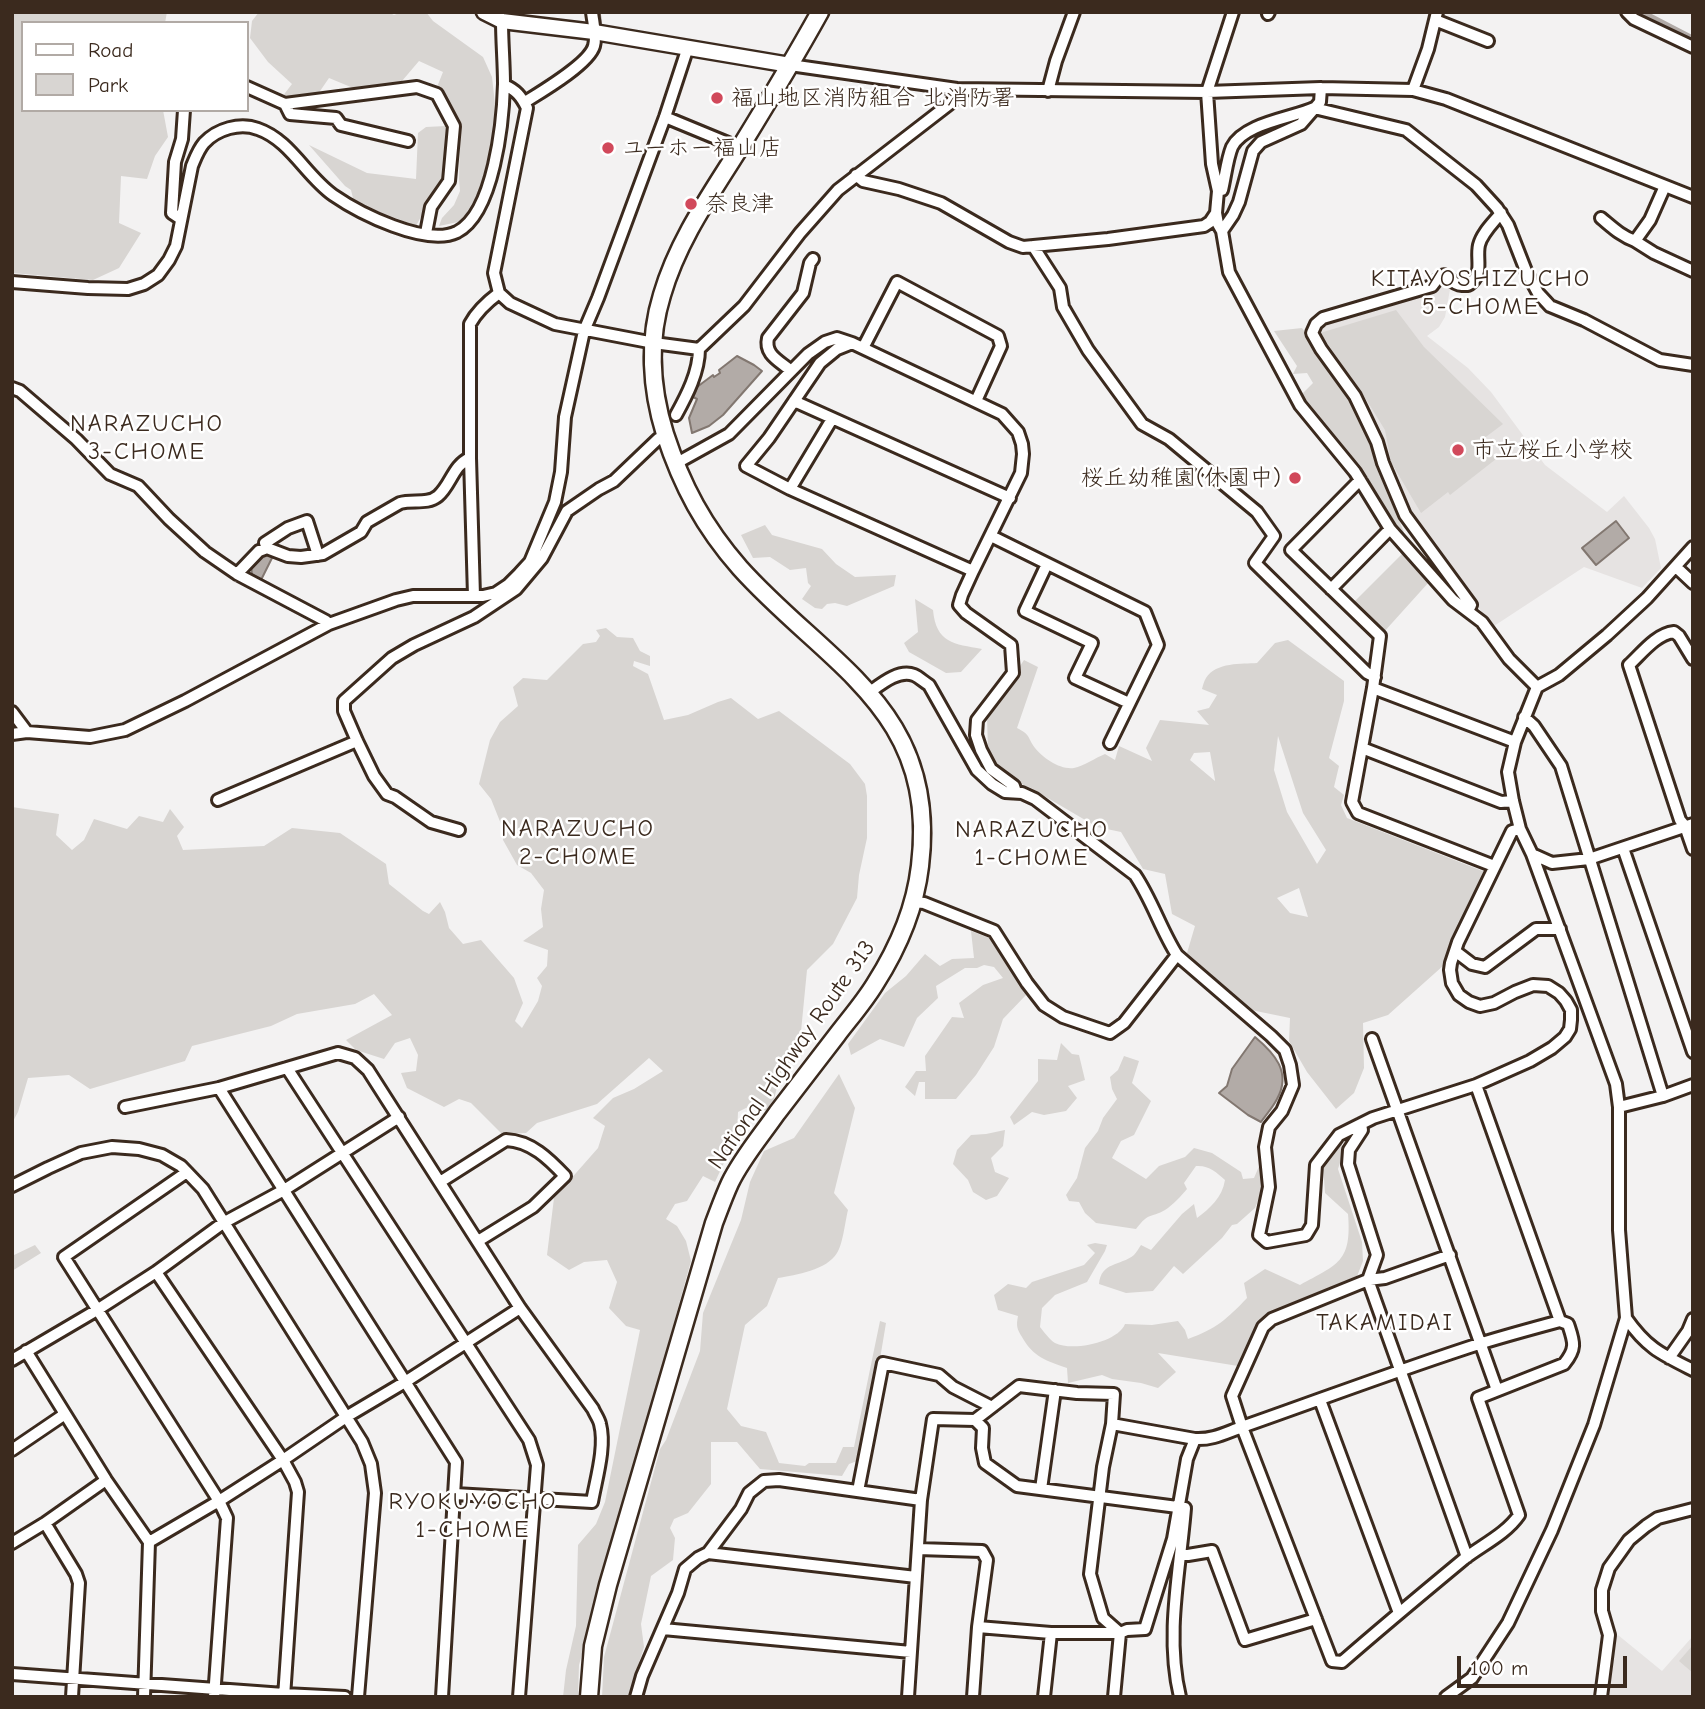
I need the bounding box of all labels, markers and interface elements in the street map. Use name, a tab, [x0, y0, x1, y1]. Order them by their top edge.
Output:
legend	[21, 21, 248, 112]
text: Road	[88, 38, 133, 62]
text: Park	[88, 73, 128, 97]
place label: 福山地区消防組合 北消防署	[731, 84, 1015, 112]
marker: 福山地区消防組合 北消防署	[709, 90, 725, 106]
place label: ユーホー福山店	[622, 134, 782, 162]
marker: ユーホー福山店	[600, 140, 616, 156]
place label: 奈良津	[705, 190, 774, 218]
marker: 奈良津	[683, 196, 699, 212]
district label: KITAYOSHIZUCHO 5-CHOME	[1373, 265, 1589, 321]
district label: NARAZUCHO 3-CHOME	[71, 410, 223, 466]
place label: 市立桜丘小学校	[1472, 436, 1633, 464]
marker: 市立桜丘小学校	[1450, 442, 1466, 458]
place label: 桜丘幼稚園(休園中)	[1081, 464, 1281, 492]
marker: 桜丘幼稚園(休園中)	[1287, 470, 1303, 486]
district label: NARAZUCHO 2-CHOME	[502, 815, 654, 871]
district label: NARAZUCHO 1-CHOME	[956, 816, 1108, 872]
street label: National Highway Route 313	[702, 935, 882, 1175]
district label: TAKAMIDAI	[1317, 1309, 1453, 1337]
district label: RYOKUYOCHO 1-CHOME	[390, 1488, 556, 1544]
scale bar	[1460, 1642, 1630, 1686]
text: 100 m	[1470, 1656, 1528, 1680]

